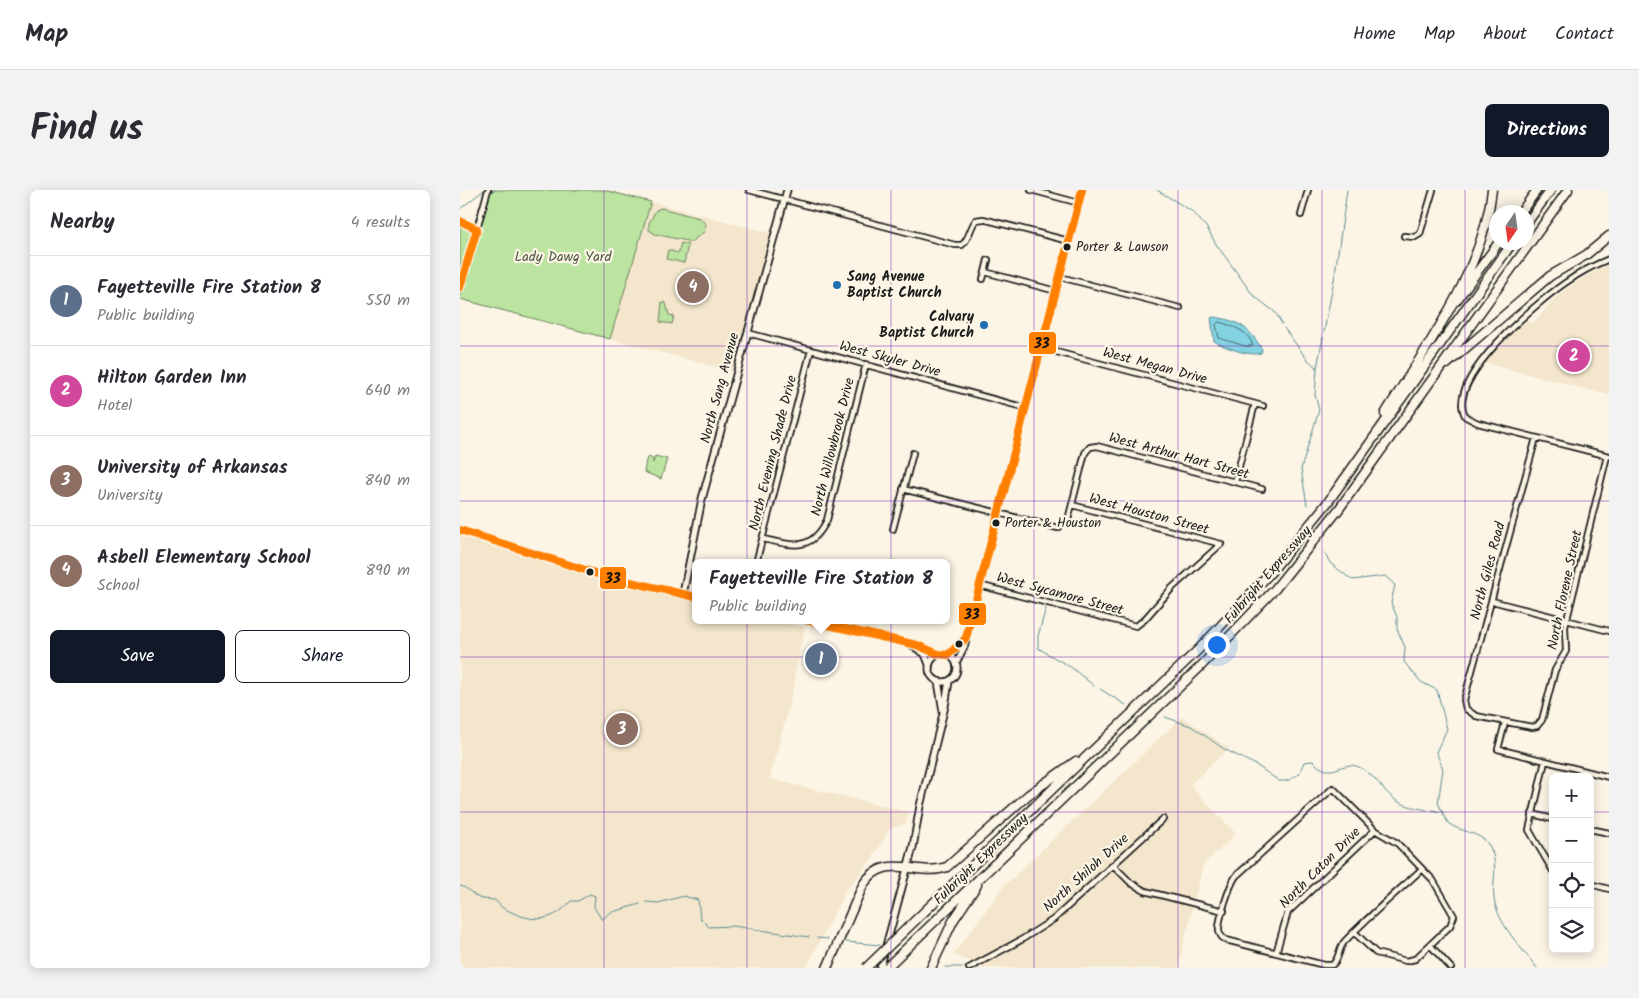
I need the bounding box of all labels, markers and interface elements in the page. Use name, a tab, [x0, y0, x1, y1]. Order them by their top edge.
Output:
text: Map	[25, 15, 68, 54]
text: Home	[1353, 20, 1396, 49]
text: Map	[1424, 20, 1455, 49]
text: About	[1483, 20, 1527, 49]
text: Contact	[1555, 20, 1614, 49]
text: Find us	[30, 102, 143, 158]
button: Directions	[1485, 104, 1609, 157]
north arrow	[1489, 205, 1534, 250]
text: Nearby	[50, 206, 115, 239]
text: 4 results	[351, 210, 410, 235]
place label: Porter & Lawson	[1076, 237, 1168, 258]
marker: Porter & Lawson	[1062, 242, 1072, 252]
park label: Lady Dawg Yard	[515, 246, 612, 268]
place label: Sang Avenue Baptist Church	[847, 266, 942, 304]
pin: 4	[677, 268, 709, 306]
text: Fayetteville Fire Station 8	[97, 273, 321, 303]
marker: Sang Avenue Baptist Church	[831, 279, 843, 291]
text: 1	[64, 288, 68, 313]
text: 550 m	[366, 288, 410, 313]
text: Public building	[97, 303, 195, 328]
place label: Calvary Baptist Church	[879, 306, 975, 344]
marker: Calvary Baptist Church	[978, 319, 990, 331]
street label: North Sang Avenue	[695, 329, 746, 446]
line badge: 33	[1028, 331, 1057, 355]
text: 33	[1033, 333, 1050, 355]
street label: West Skyler Drive	[837, 335, 944, 383]
pin: 2	[1558, 337, 1590, 375]
street label: West Megan Drive	[1100, 342, 1210, 391]
text: Hilton Garden Inn	[97, 363, 247, 393]
street label: North Evening Shade Drive	[743, 372, 803, 533]
street label: North Willowbrook Drive	[805, 375, 861, 519]
text: 2	[61, 378, 71, 403]
text: 640 m	[365, 378, 410, 403]
text: Hotel	[97, 393, 132, 418]
street label: West Arthur Hart Street	[1106, 427, 1252, 485]
text: University of Arkansas	[97, 453, 288, 483]
text: 3	[62, 468, 70, 493]
text: 840 m	[364, 468, 410, 493]
text: University	[97, 483, 162, 508]
street label: West Houston Street	[1087, 487, 1212, 541]
place label: Porter & Houston	[1005, 513, 1101, 534]
marker: Porter & Houston	[991, 518, 1001, 528]
street label: North Giles Road	[1464, 519, 1512, 622]
street label: Fulbright Expressway	[1219, 521, 1317, 629]
street label: North Florene Street	[1542, 528, 1589, 652]
text: Asbell Elementary School	[97, 543, 311, 573]
text: 4	[62, 558, 70, 583]
text: 890 m	[365, 558, 410, 583]
popup	[692, 559, 950, 624]
text: Fayetteville Fire Station 8	[709, 564, 933, 594]
line badge: 33	[599, 566, 627, 590]
street label: West Sycamore Street	[994, 566, 1126, 622]
unlabelled marker	[585, 567, 595, 577]
text: 33	[604, 568, 621, 590]
text: School	[97, 573, 140, 598]
text: Public building	[709, 594, 807, 619]
line badge: 33	[958, 602, 987, 626]
text: 33	[963, 604, 980, 626]
button: Save	[50, 630, 225, 683]
button: Share	[235, 630, 410, 683]
your location	[1204, 632, 1230, 658]
unlabelled marker	[954, 639, 964, 649]
pin: 1	[805, 640, 837, 678]
pin: 3	[606, 710, 638, 748]
map controls	[1549, 773, 1594, 953]
button: +	[1549, 773, 1594, 818]
street label: Fulbright Expressway	[929, 808, 1034, 910]
button: −	[1549, 818, 1594, 863]
street label: North Caton Drive	[1274, 822, 1366, 914]
street label: North Shiloh Drive	[1038, 828, 1135, 918]
button: locate	[1549, 863, 1594, 908]
button: layers	[1549, 908, 1594, 953]

